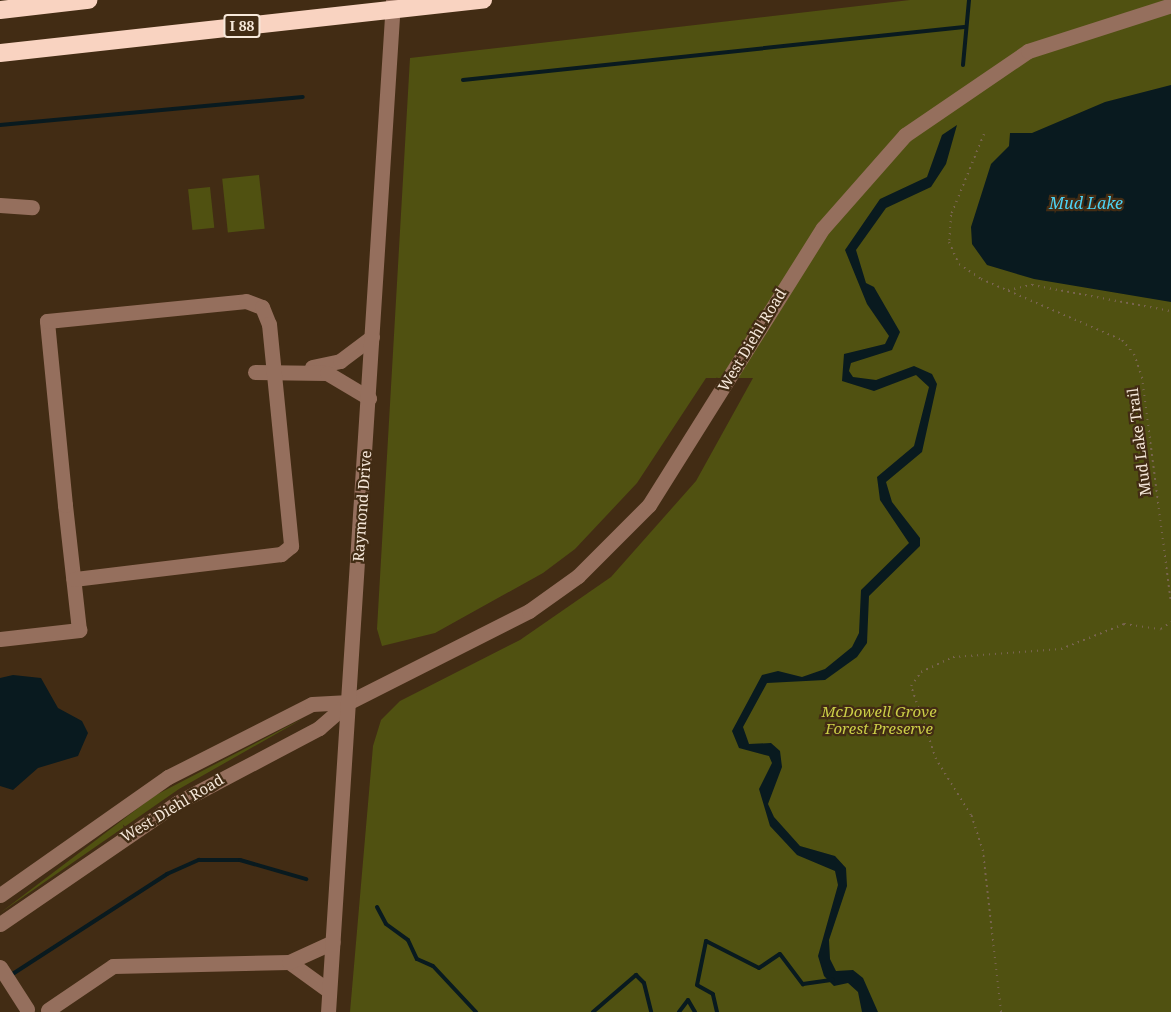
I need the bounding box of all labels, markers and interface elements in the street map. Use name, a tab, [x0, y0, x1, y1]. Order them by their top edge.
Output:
road number: I 88	[222, 15, 262, 37]
water label: Mud Lake	[1049, 193, 1123, 213]
street label: West Diehl Road	[714, 285, 790, 395]
street label: Mud Lake Trail	[1123, 387, 1155, 497]
street label: Raymond Drive	[349, 450, 375, 562]
park label: McDowell Grove Forest Preserve	[821, 702, 937, 737]
street label: West Diehl Road	[117, 770, 227, 846]

